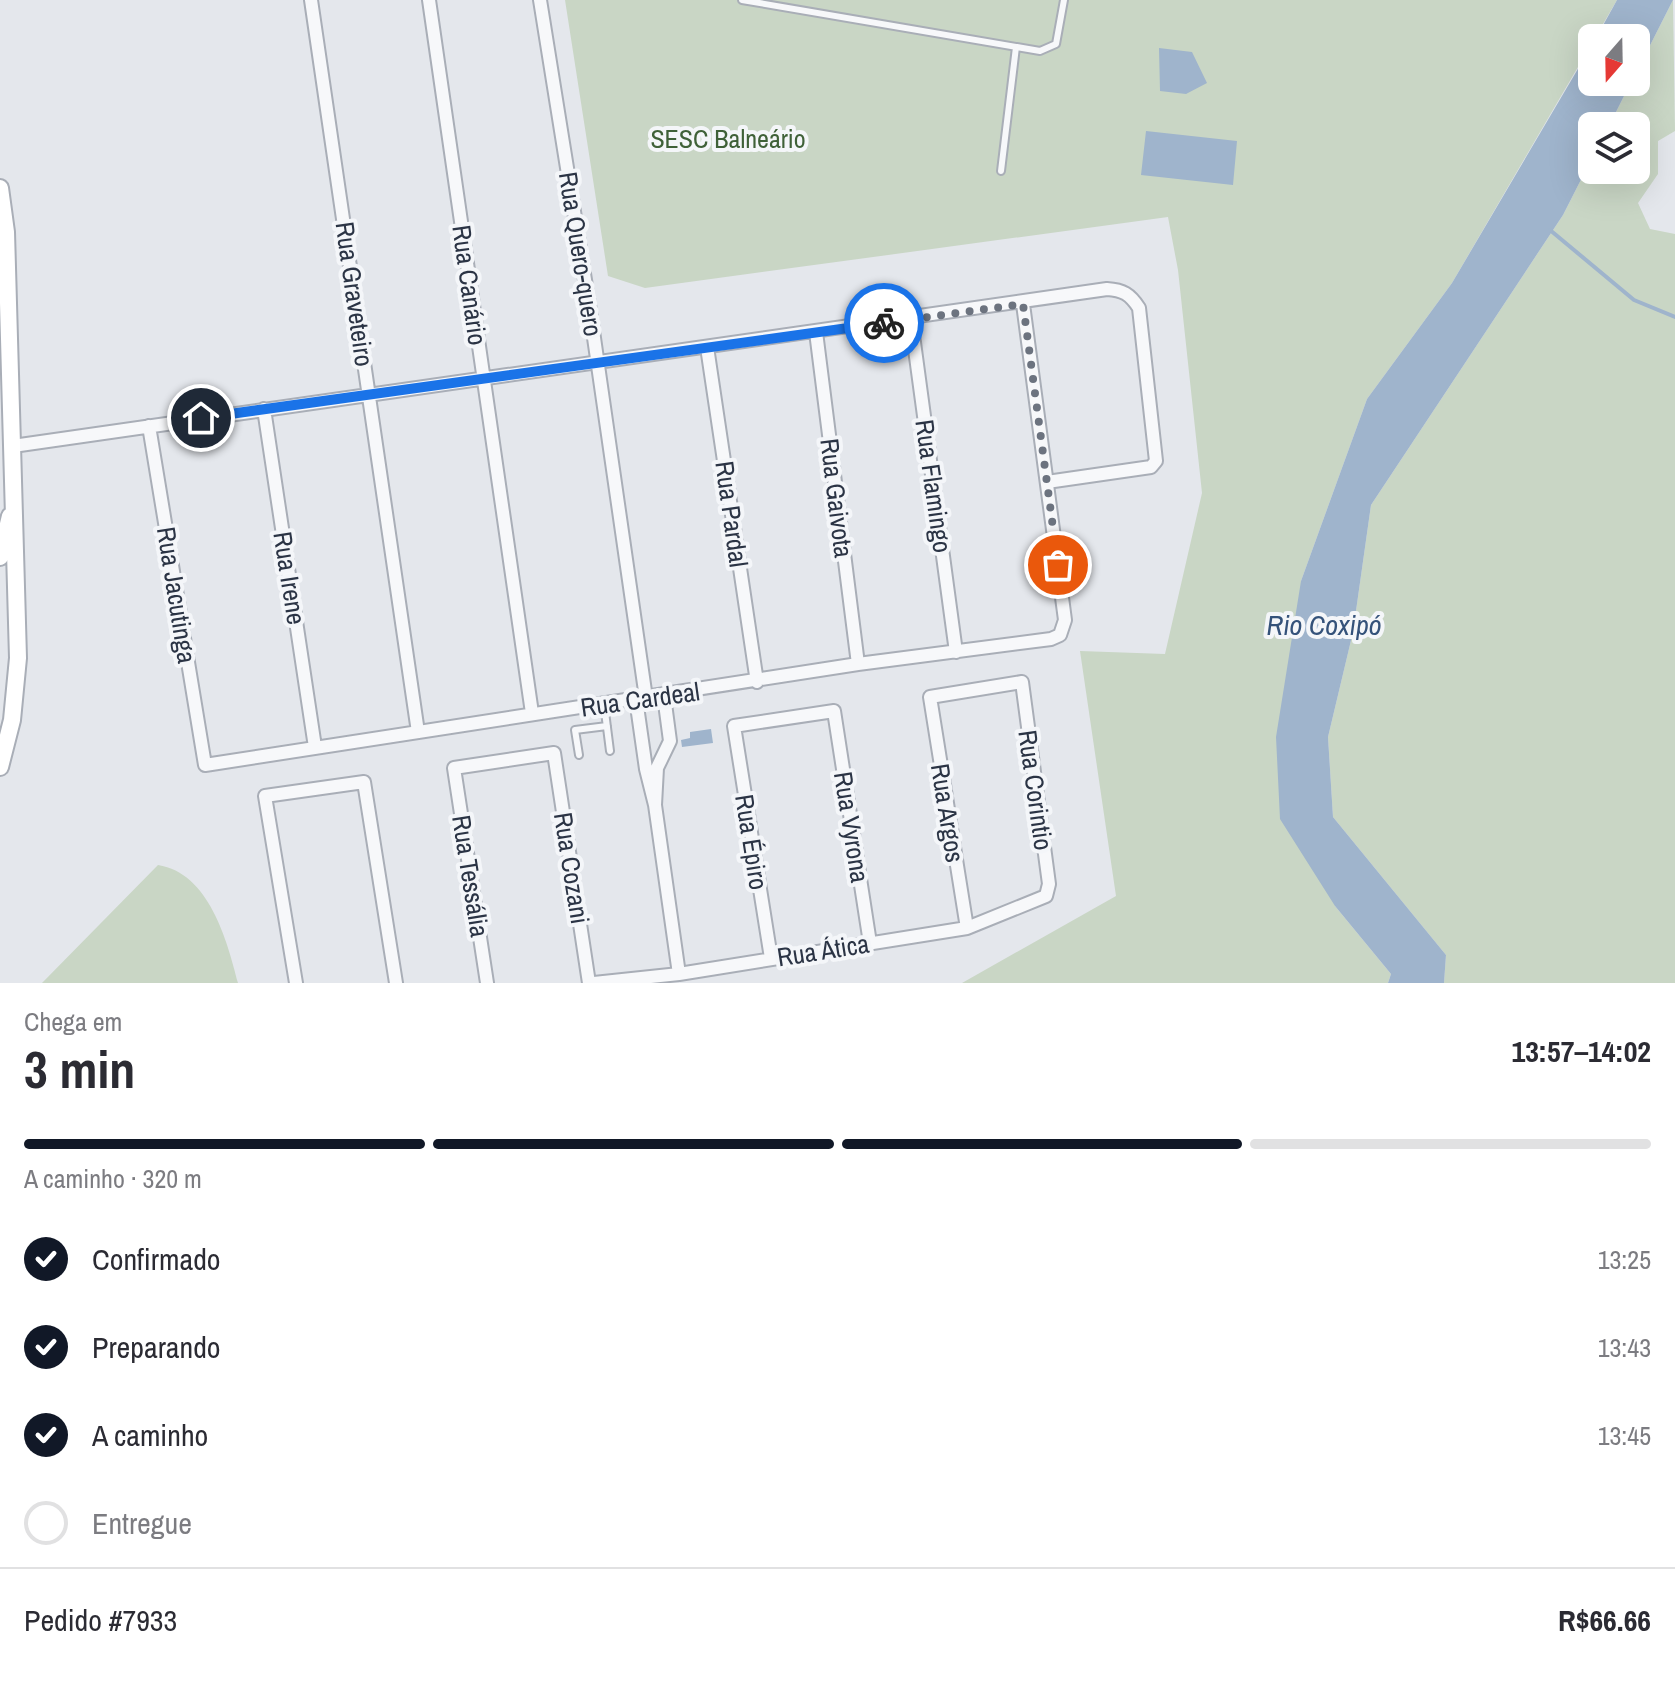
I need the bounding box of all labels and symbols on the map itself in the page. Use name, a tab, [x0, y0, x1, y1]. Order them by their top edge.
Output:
north arrow	[1578, 24, 1650, 96]
park label: SESC Balneário	[650, 121, 806, 156]
street label: Rua Quero-quero	[551, 169, 611, 339]
street label: Rua Graveteiro	[328, 219, 382, 369]
street label: Rua Canário	[444, 223, 496, 347]
courier	[844, 283, 924, 363]
pin	[167, 384, 235, 452]
street label: Rua Flamingo	[907, 417, 961, 555]
street label: Rua Gaivota	[812, 436, 862, 560]
street label: Rua Pardal	[707, 459, 757, 569]
street label: Rua Jacutinga	[149, 524, 205, 666]
street label: Rua Irene	[265, 529, 315, 627]
pin	[1024, 531, 1092, 599]
water label: Rio Coxipó	[1267, 606, 1381, 644]
street label: Rua Cardeal	[578, 673, 702, 725]
street label: Rua Corintio	[1010, 728, 1062, 852]
street label: Rua Argos	[923, 761, 973, 865]
street label: Rua Vyrona	[826, 769, 878, 885]
street label: Rua Épiro	[727, 792, 777, 892]
street label: Rua Cozani	[546, 810, 598, 926]
street label: Rua Tessália	[444, 813, 498, 940]
street label: Rua Ática	[775, 925, 872, 975]

